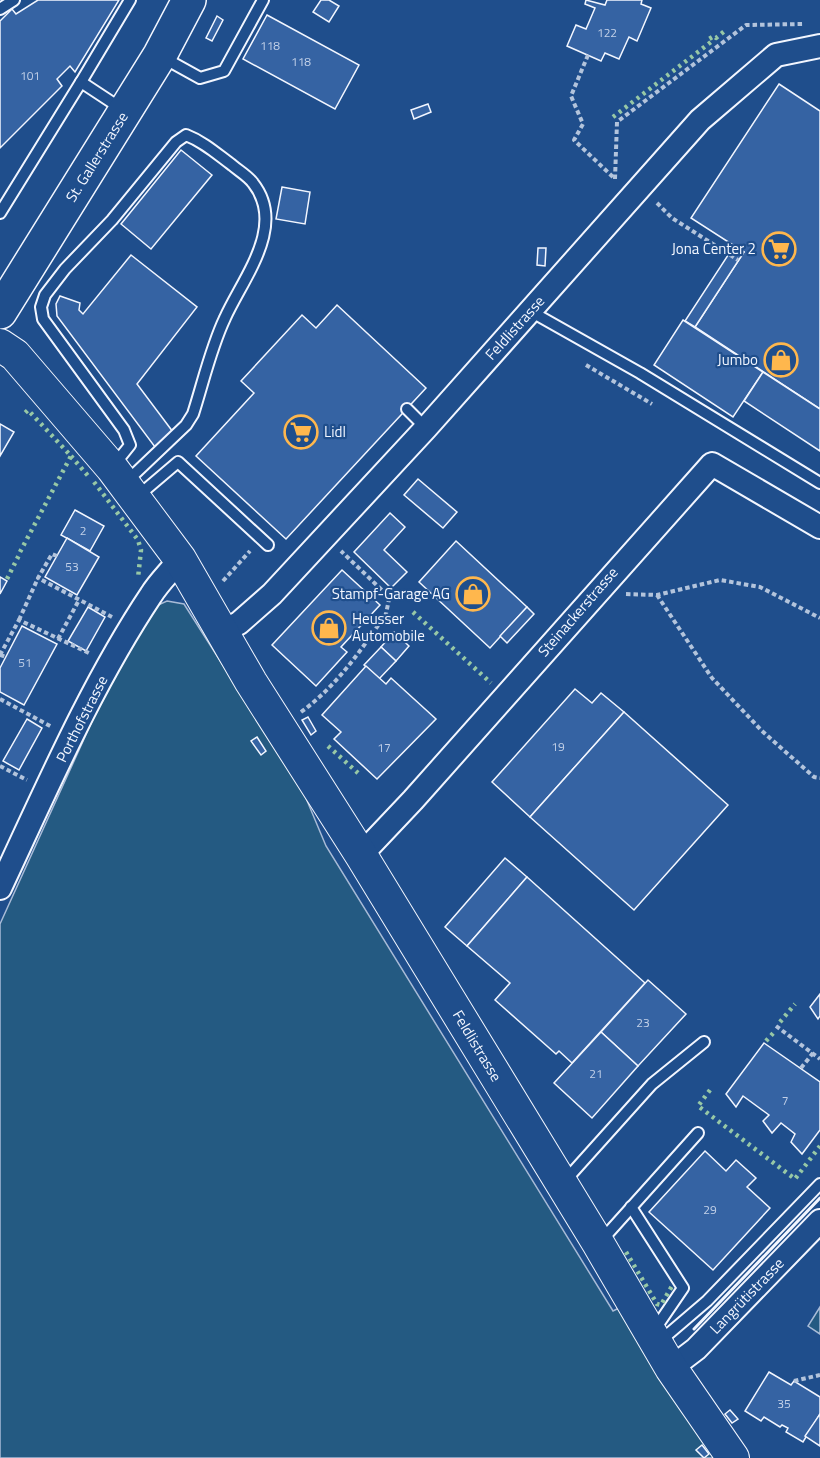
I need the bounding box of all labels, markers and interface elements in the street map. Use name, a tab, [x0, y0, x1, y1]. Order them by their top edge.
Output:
house number: 122	[597, 23, 617, 42]
house number: 118	[260, 36, 280, 55]
house number: 118	[291, 52, 311, 71]
house number: 101	[20, 66, 40, 85]
street label: St. Gallerstrasse	[60, 107, 134, 206]
supermarket icon: Jona Center 2	[761, 231, 797, 267]
place label: Jona Center 2	[672, 237, 756, 260]
street label: Feldlistrasse	[479, 290, 550, 365]
shop icon: Jumbo	[763, 342, 799, 378]
place label: Jumbo	[717, 348, 758, 371]
supermarket icon: Lidl	[283, 414, 319, 450]
place label: Lidl	[324, 420, 346, 443]
house number: 2	[80, 521, 86, 540]
house number: 53	[65, 557, 79, 576]
street label: Steinackerstrasse	[532, 562, 623, 662]
shop icon: Stampf-Garage AG	[455, 576, 491, 612]
place label: Stampf-Garage AG	[332, 582, 450, 605]
place label: Heusser Automobile	[352, 607, 425, 647]
shop icon: Heusser Automobile	[311, 610, 347, 646]
house number: 51	[18, 653, 32, 672]
street label: Porthofstrasse	[50, 671, 113, 766]
house number: 19	[551, 737, 565, 756]
house number: 17	[377, 738, 391, 757]
street label: Feldlistrasse	[447, 1006, 508, 1086]
house number: 23	[636, 1013, 650, 1032]
house number: 21	[589, 1064, 603, 1083]
house number: 7	[782, 1091, 788, 1110]
house number: 29	[703, 1200, 717, 1219]
street label: Langrütistrasse	[704, 1252, 789, 1339]
house number: 35	[777, 1394, 791, 1413]

